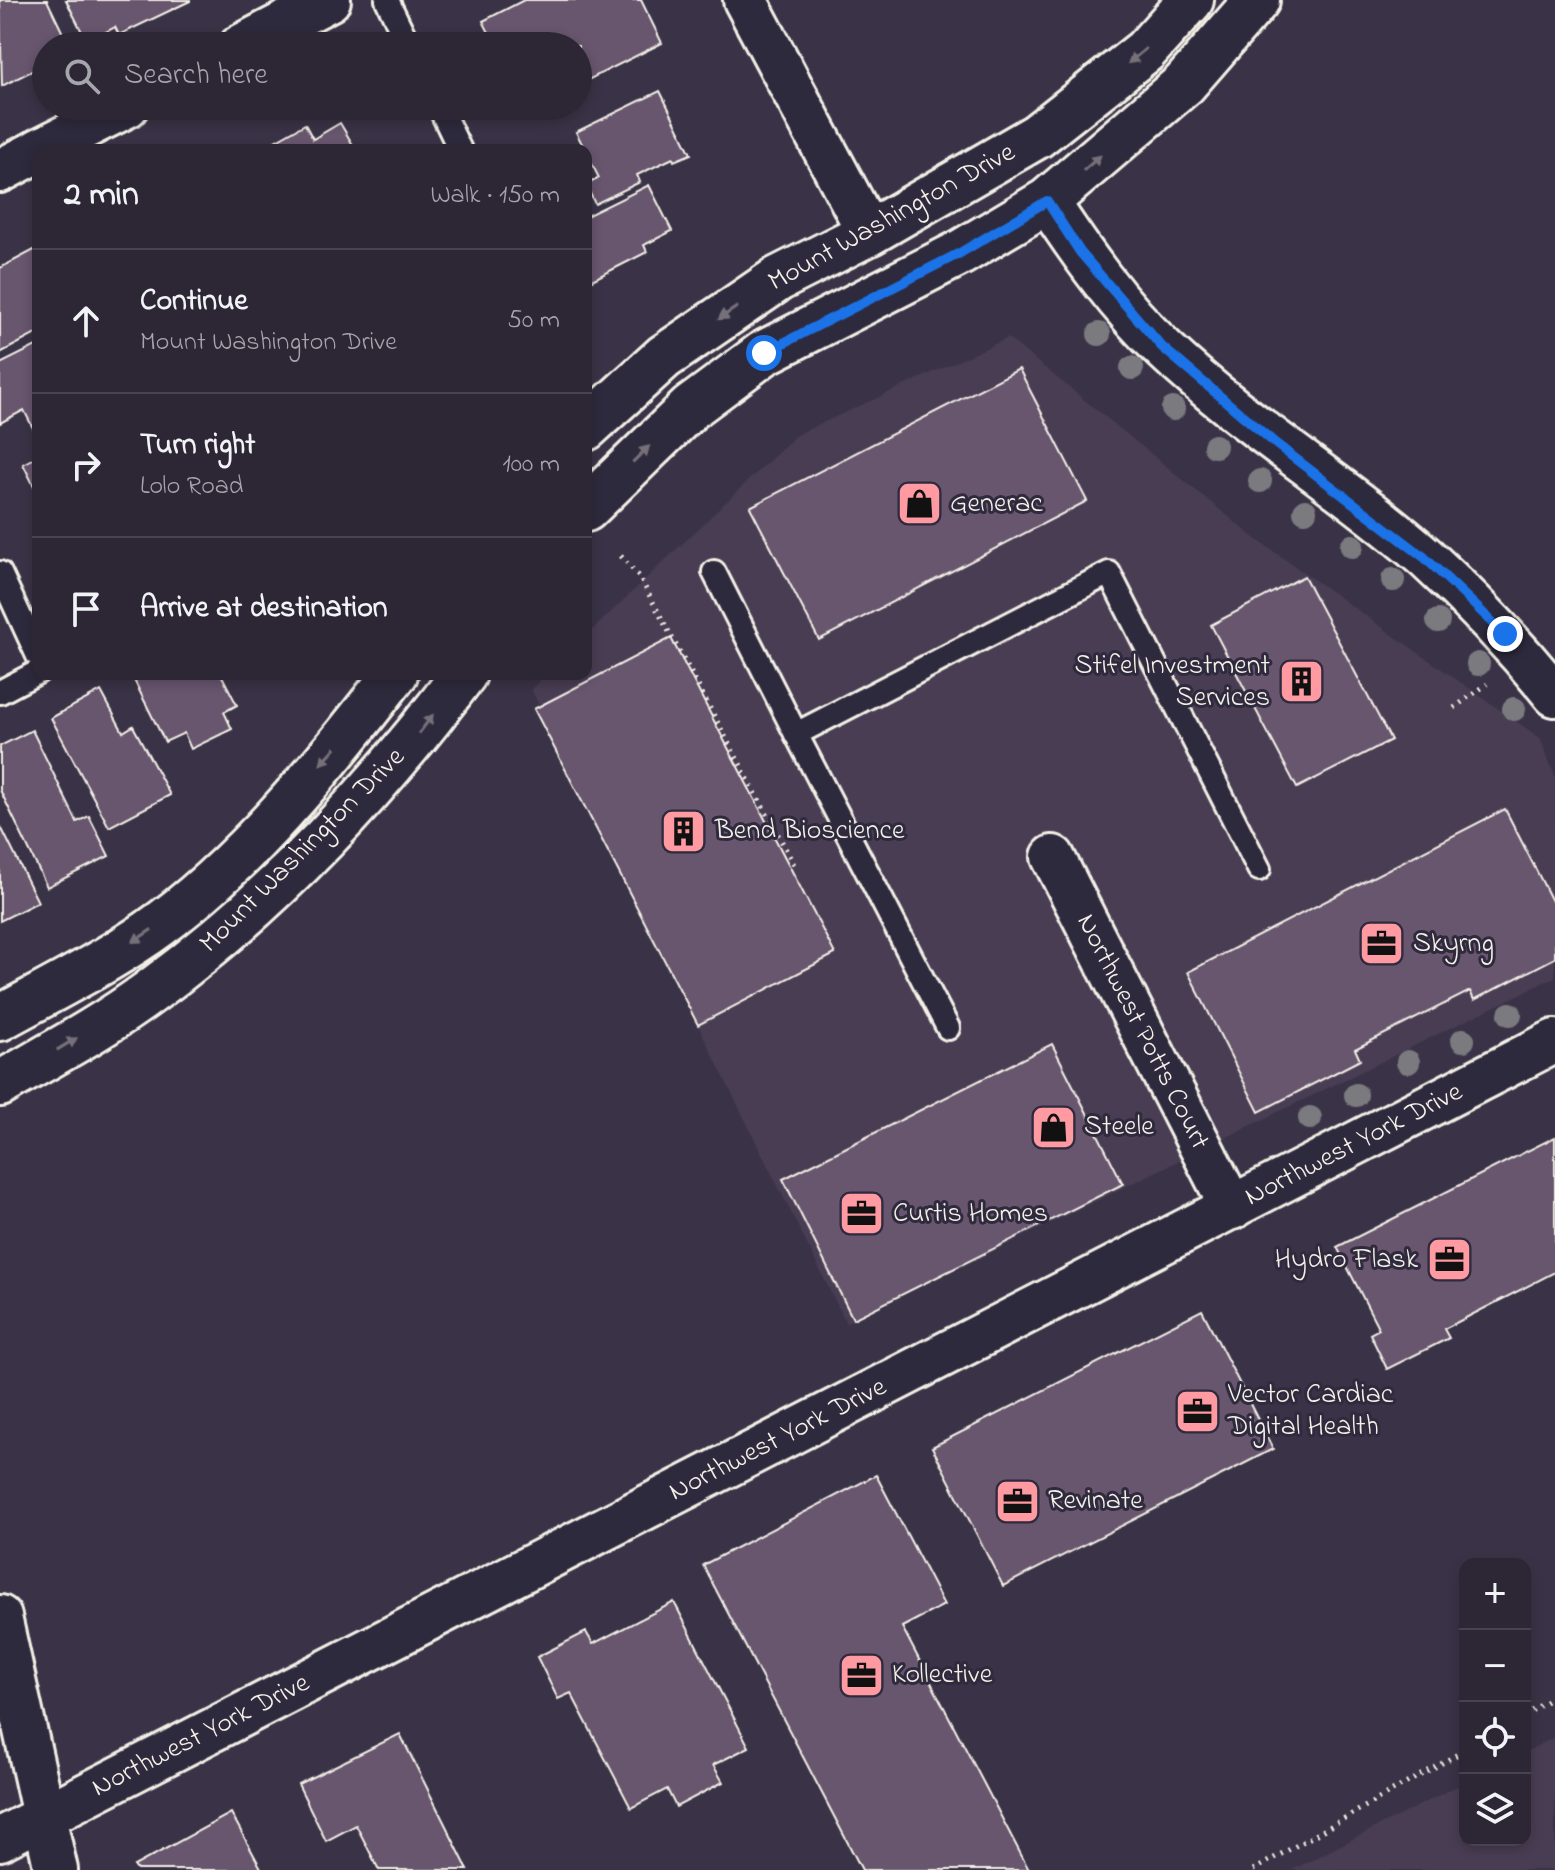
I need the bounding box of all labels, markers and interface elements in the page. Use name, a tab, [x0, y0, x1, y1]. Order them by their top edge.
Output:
search box	[32, 32, 592, 120]
one-way arrow	[1127, 48, 1147, 64]
icon: search	[60, 54, 104, 98]
text: Search here	[124, 54, 268, 98]
street label: Mount Washington Drive	[761, 133, 1023, 303]
one-way arrow	[1082, 155, 1102, 172]
text: 2 min	[64, 171, 139, 221]
text: Walk · 150 m	[430, 177, 560, 215]
text: Continue	[140, 280, 248, 324]
icon: ahead	[64, 299, 108, 343]
text: 50 m	[507, 302, 560, 340]
one-way arrow	[718, 305, 739, 320]
text: Mount Washington Drive	[140, 324, 397, 362]
route start	[746, 335, 782, 371]
text: Turn right	[140, 424, 255, 468]
icon: right	[64, 443, 108, 487]
text: 100 m	[503, 446, 560, 484]
one-way arrow	[632, 446, 651, 464]
text: Lolo Road	[140, 468, 243, 506]
shop icon: Generac	[895, 480, 943, 528]
place label: Generac	[950, 484, 1043, 525]
icon: arrive	[64, 587, 108, 631]
text: Arrive at destination	[140, 587, 388, 631]
route end	[1487, 616, 1523, 652]
place label: Stifel Investment Services	[1075, 646, 1270, 719]
building icon: Stifel Investment Services	[1277, 658, 1325, 706]
one-way arrow	[418, 713, 434, 735]
street label: Mount Washington Drive	[191, 738, 416, 963]
one-way arrow	[319, 746, 337, 766]
building icon: Bend Bioscience	[660, 807, 708, 855]
place label: Bend Bioscience	[714, 811, 905, 852]
street label: Northwest Potts Court	[1065, 907, 1219, 1157]
office icon: Skyrng	[1358, 920, 1406, 968]
place label: Skyrng	[1413, 924, 1494, 965]
one-way arrow	[131, 928, 152, 943]
one-way arrow	[56, 1038, 78, 1052]
street label: Northwest York Drive	[1238, 1072, 1470, 1218]
shop icon: Steele	[1029, 1103, 1077, 1151]
place label: Steele	[1084, 1107, 1154, 1148]
office icon: Curtis Homes	[838, 1190, 886, 1238]
place label: Curtis Homes	[893, 1194, 1048, 1235]
office icon: Hydro Flask	[1425, 1236, 1473, 1284]
place label: Hydro Flask	[1275, 1240, 1419, 1281]
street label: Northwest York Drive	[662, 1367, 894, 1513]
place label: Vector Cardiac Digital Health	[1227, 1375, 1394, 1448]
office icon: Vector Cardiac Digital Health	[1173, 1387, 1221, 1435]
office icon: Revinate	[993, 1477, 1041, 1525]
place label: Revinate	[1048, 1481, 1143, 1522]
map controls	[1459, 1558, 1531, 1846]
button: +	[1459, 1558, 1531, 1630]
button: −	[1459, 1630, 1531, 1702]
office icon: Kollective	[837, 1651, 885, 1699]
place label: Kollective	[892, 1655, 993, 1696]
street label: Northwest York Drive	[85, 1663, 317, 1809]
button: locate	[1459, 1702, 1531, 1774]
button: layers	[1459, 1774, 1531, 1846]

